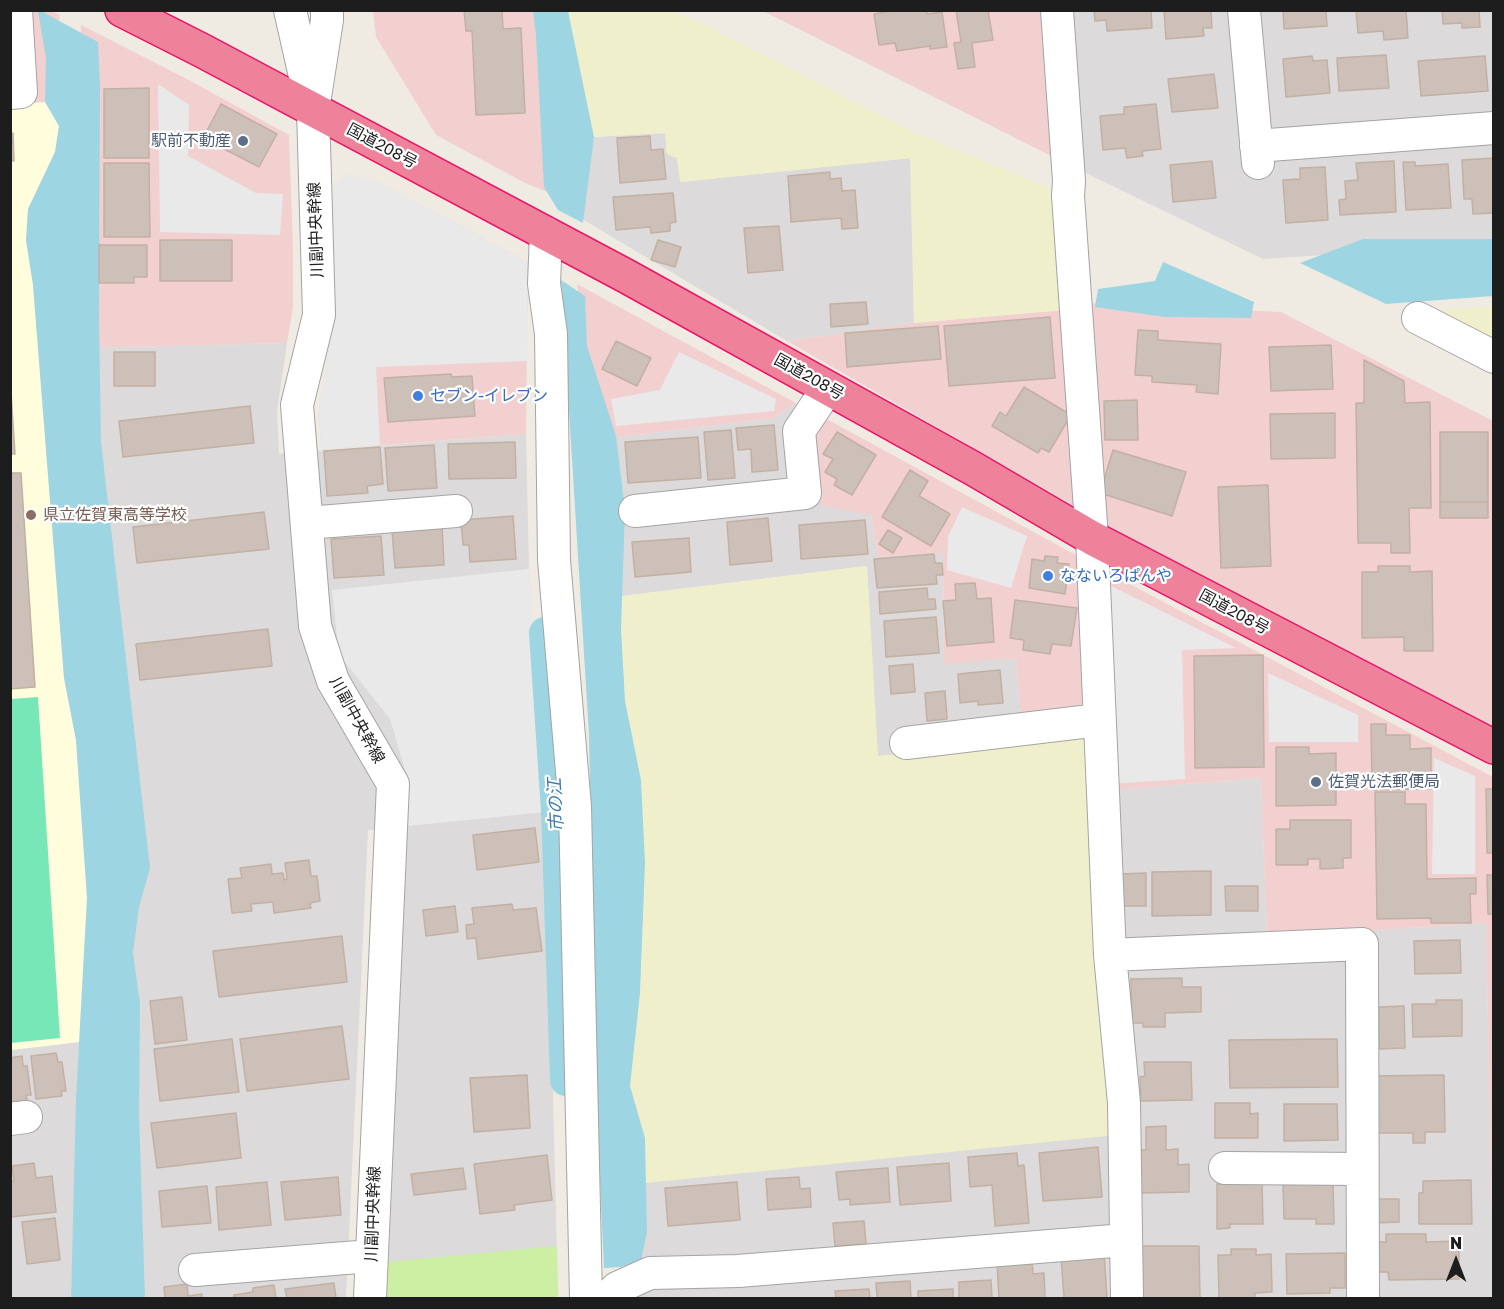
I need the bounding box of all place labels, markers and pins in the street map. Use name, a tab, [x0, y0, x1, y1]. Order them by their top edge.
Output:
place label: 駅前不動産	[151, 131, 231, 151]
marker: 駅前不動産	[236, 134, 250, 148]
place label: セブン-イレブン	[430, 386, 548, 406]
marker: セブン-イレブン	[411, 389, 425, 403]
place label: 県立佐賀東高等学校	[43, 505, 187, 525]
marker: 県立佐賀東高等学校	[24, 508, 38, 522]
place label: なないろぱんや	[1060, 566, 1172, 586]
marker: なないろぱんや	[1041, 569, 1055, 583]
place label: 佐賀光法郵便局	[1328, 772, 1440, 792]
marker: 佐賀光法郵便局	[1309, 775, 1323, 789]

